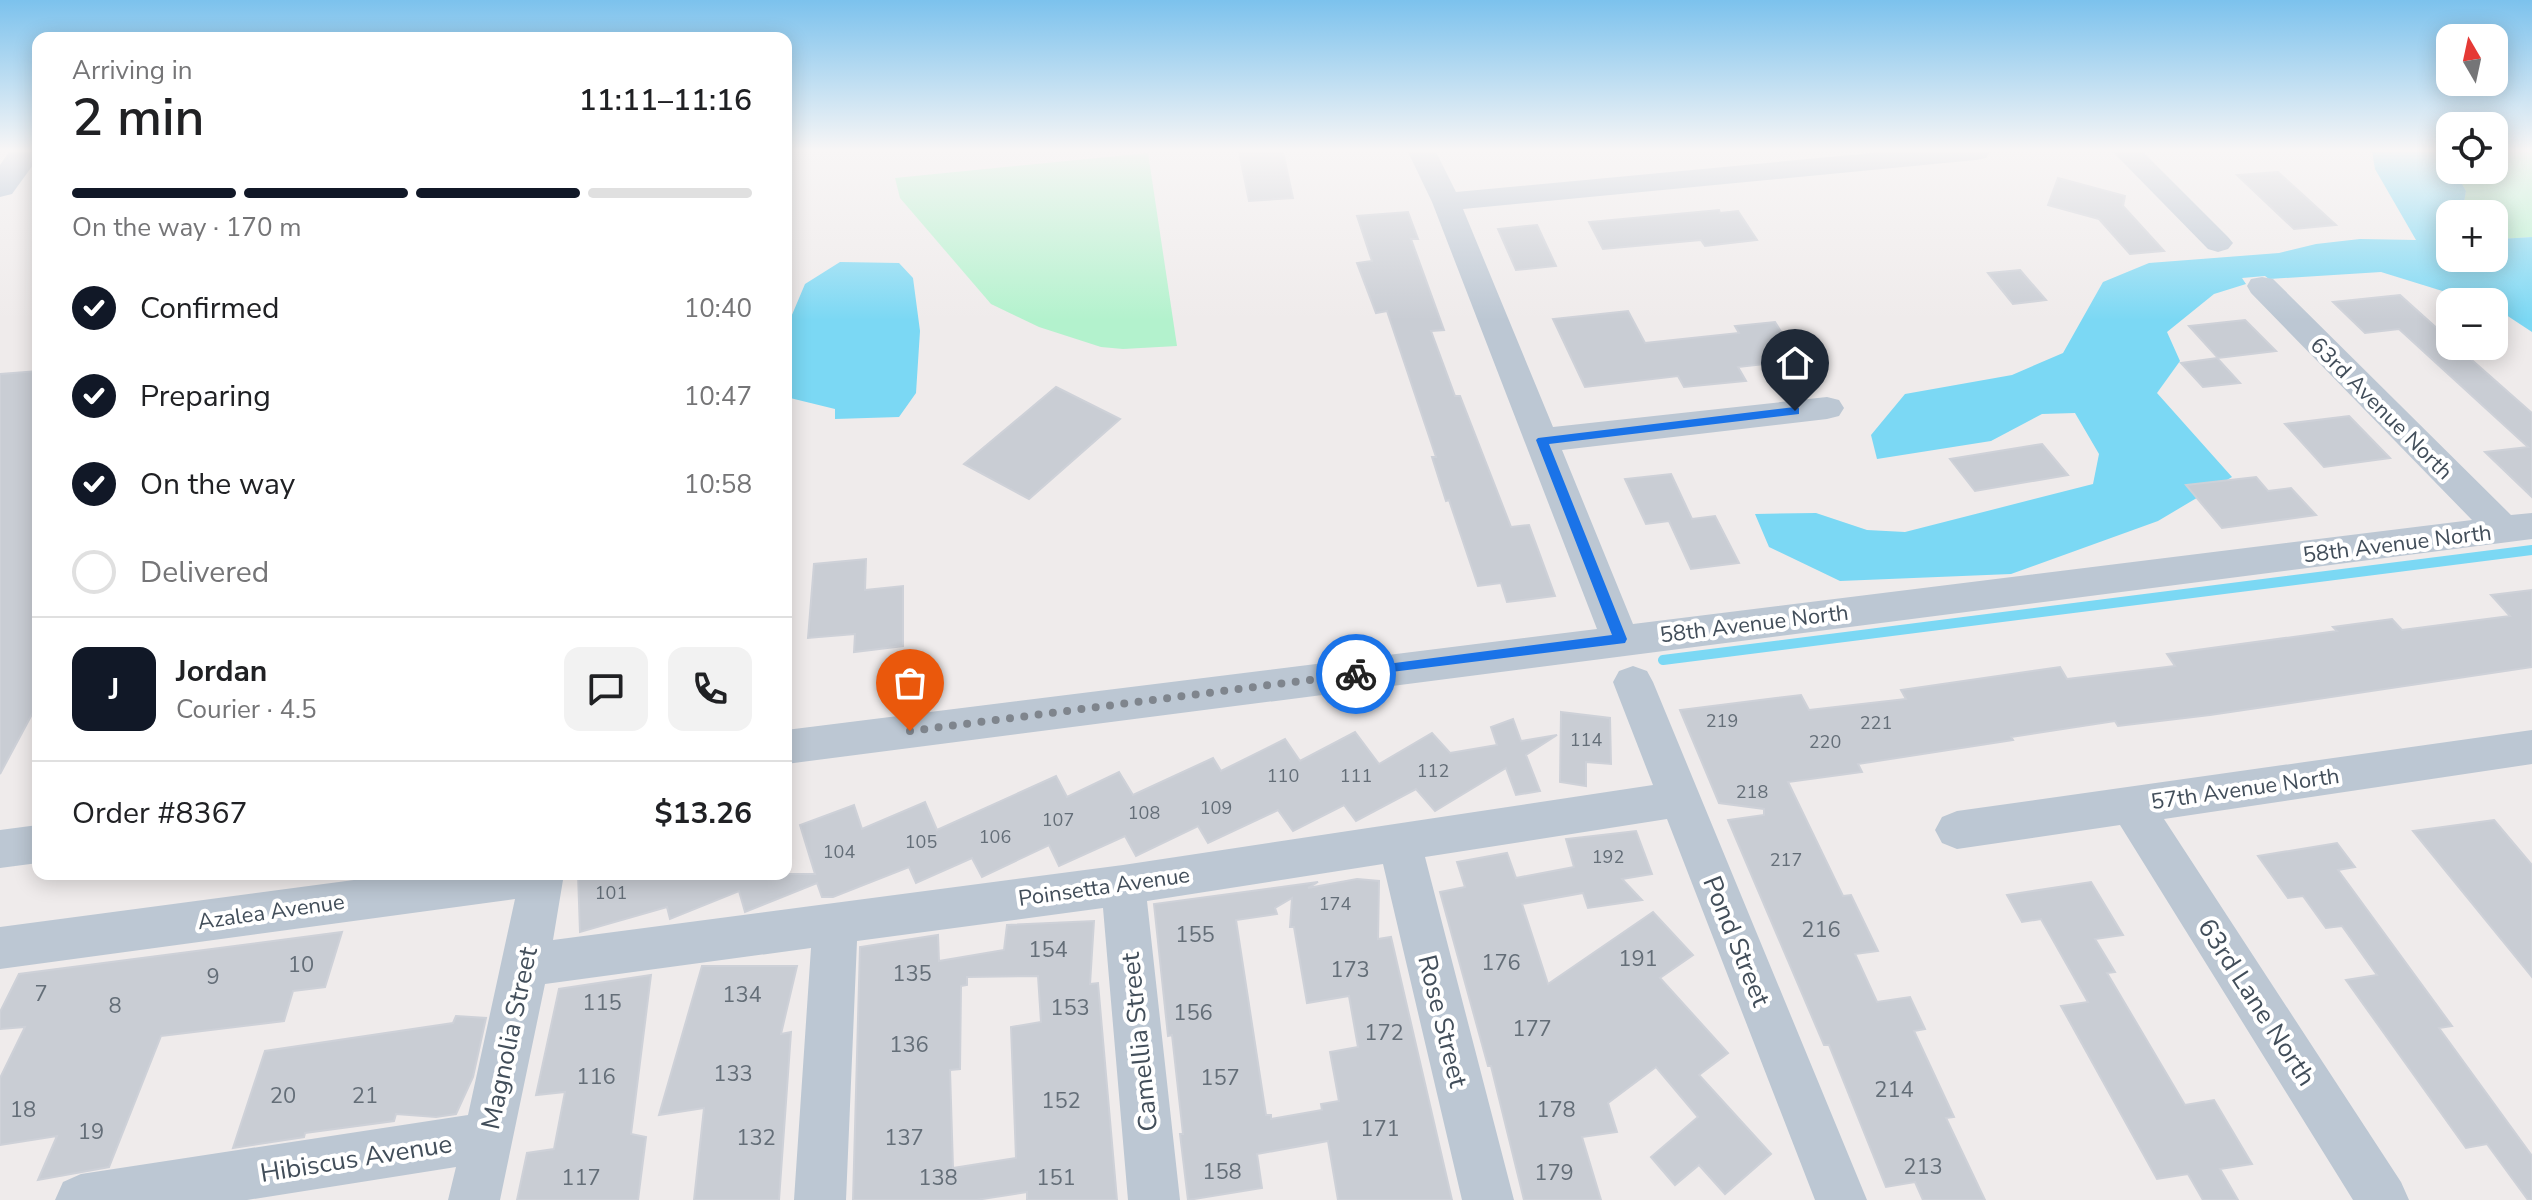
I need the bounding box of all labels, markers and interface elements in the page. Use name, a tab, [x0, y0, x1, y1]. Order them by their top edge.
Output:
north arrow	[2436, 24, 2508, 96]
map controls	[2436, 24, 2508, 360]
text: Arriving in	[72, 53, 193, 88]
text: 11:11–11:16	[579, 80, 752, 121]
text: 2 min	[72, 82, 205, 153]
button: locate	[2436, 112, 2508, 184]
button: +	[2436, 200, 2508, 272]
text: On the way · 170 m	[72, 210, 301, 245]
icon: check	[72, 286, 116, 330]
text: Confirmed	[140, 288, 280, 329]
button: −	[2436, 288, 2508, 360]
text: 10:40	[684, 291, 752, 326]
pin	[1761, 329, 1829, 411]
street label: 63rd Avenue North	[2303, 331, 2459, 487]
icon: home	[1773, 341, 1817, 385]
icon: check	[72, 374, 116, 418]
text: Preparing	[140, 376, 271, 417]
text: 10:47	[684, 379, 752, 414]
icon: check	[72, 462, 116, 506]
text: On the way	[140, 464, 295, 505]
text: 10:58	[684, 467, 752, 502]
street label: 58th Avenue North	[2301, 518, 2493, 570]
text: Delivered	[140, 552, 269, 593]
street label: 58th Avenue North	[1658, 598, 1850, 650]
courier	[1316, 634, 1396, 714]
button: chat	[564, 647, 648, 731]
button: phone	[668, 647, 752, 731]
pin	[876, 649, 944, 731]
text: Jordan	[176, 651, 267, 692]
icon: bike	[1334, 652, 1378, 696]
icon: bag	[888, 661, 932, 705]
text: J	[109, 669, 119, 710]
text: Courier · 4.5	[176, 692, 317, 727]
house number: 219	[1706, 709, 1738, 733]
house number: 221	[1860, 711, 1892, 735]
house number: 114	[1570, 728, 1602, 752]
house number: 220	[1809, 730, 1841, 754]
house number: 112	[1417, 759, 1449, 783]
street label: 57th Avenue North	[2149, 761, 2341, 817]
house number: 110	[1267, 764, 1299, 788]
house number: 111	[1340, 764, 1372, 788]
house number: 218	[1736, 780, 1768, 804]
text: Order #8367	[72, 793, 247, 834]
text: $13.26	[655, 793, 752, 834]
house number: 109	[1200, 796, 1232, 820]
house number: 108	[1128, 801, 1160, 825]
house number: 107	[1042, 808, 1074, 832]
house number: 106	[979, 825, 1011, 849]
house number: 105	[905, 830, 937, 854]
house number: 104	[823, 840, 855, 864]
house number: 192	[1592, 845, 1624, 869]
house number: 217	[1770, 848, 1802, 872]
street label: Poinsetta Avenue	[1016, 860, 1192, 914]
street label: Pond Street	[1694, 871, 1779, 1012]
house number: 101	[595, 881, 627, 905]
street label: Azalea Avenue	[196, 887, 347, 937]
house number: 174	[1319, 892, 1351, 916]
street label: 63rd Lane North	[2189, 912, 2324, 1093]
house number: 216	[1801, 915, 1841, 945]
house number: 155	[1175, 920, 1215, 950]
house number: 154	[1028, 935, 1068, 965]
street label: Magnolia Street	[473, 943, 546, 1133]
house number: 191	[1618, 944, 1658, 974]
house number: 176	[1481, 948, 1521, 978]
house number: 10	[288, 950, 314, 980]
street label: Camellia Street	[1113, 950, 1166, 1133]
street label: Rose Street	[1409, 951, 1476, 1092]
house number: 173	[1330, 955, 1370, 985]
house number: 135	[892, 959, 932, 989]
house number: 9	[206, 962, 220, 992]
house number: 7	[34, 979, 48, 1009]
house number: 134	[722, 980, 762, 1010]
house number: 115	[582, 988, 622, 1018]
house number: 8	[108, 991, 122, 1021]
house number: 153	[1050, 993, 1090, 1023]
house number: 156	[1173, 998, 1213, 1028]
house number: 177	[1512, 1014, 1552, 1044]
house number: 172	[1364, 1018, 1404, 1048]
house number: 136	[889, 1030, 929, 1060]
house number: 133	[713, 1059, 753, 1089]
house number: 116	[576, 1062, 616, 1092]
house number: 157	[1200, 1063, 1240, 1093]
house number: 214	[1874, 1075, 1914, 1105]
house number: 20	[270, 1081, 296, 1111]
house number: 21	[352, 1081, 378, 1111]
house number: 152	[1041, 1086, 1081, 1116]
house number: 18	[10, 1095, 36, 1125]
house number: 178	[1536, 1095, 1576, 1125]
house number: 171	[1360, 1114, 1400, 1144]
house number: 19	[78, 1117, 104, 1147]
house number: 132	[736, 1123, 776, 1153]
house number: 137	[884, 1123, 924, 1153]
street label: Hibiscus Avenue	[258, 1126, 455, 1191]
house number: 213	[1903, 1152, 1943, 1182]
house number: 158	[1202, 1157, 1242, 1187]
house number: 179	[1534, 1158, 1574, 1188]
house number: 117	[561, 1163, 601, 1193]
house number: 138	[918, 1163, 958, 1193]
house number: 151	[1036, 1163, 1076, 1193]

